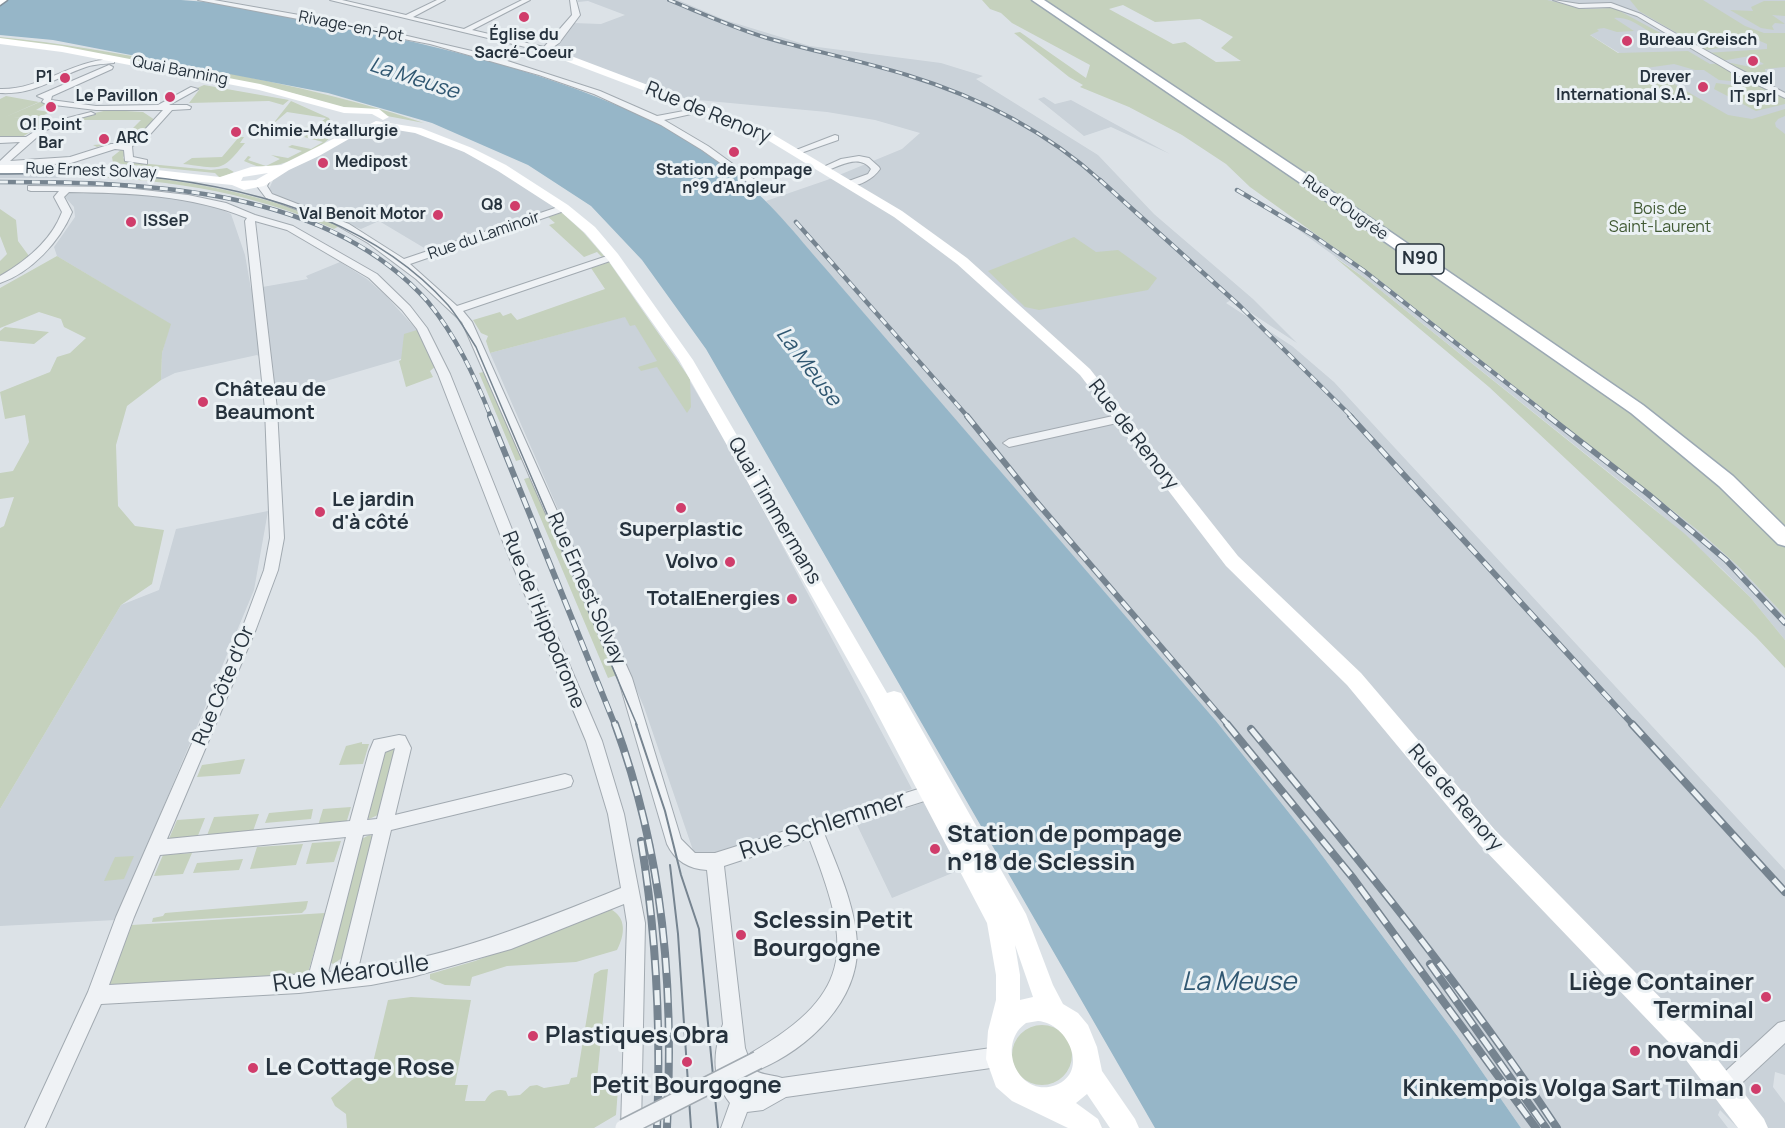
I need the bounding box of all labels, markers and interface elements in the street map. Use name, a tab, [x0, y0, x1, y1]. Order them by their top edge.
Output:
street label: Rivage-en-Pot	[297, 7, 405, 47]
marker: Église du Sacré-Coeur	[517, 10, 531, 24]
place label: Église du Sacré-Coeur	[474, 26, 574, 64]
place label: Bureau Greisch	[1639, 31, 1757, 51]
marker: Bureau Greisch	[1620, 34, 1634, 48]
street label: Quai Banning	[130, 52, 230, 90]
water label: La Meuse	[366, 53, 462, 105]
marker: Level IT sprl	[1746, 54, 1760, 68]
place label: P1	[36, 68, 53, 88]
place label: Drever International S.A.	[1556, 68, 1691, 106]
place label: Level IT sprl	[1730, 70, 1776, 108]
marker: P1	[58, 71, 72, 85]
street label: Rue de Renory	[642, 77, 774, 149]
marker: Drever International S.A.	[1696, 80, 1710, 94]
place label: Le Pavillon	[76, 87, 158, 107]
marker: Le Pavillon	[163, 90, 177, 104]
marker: O! Point Bar	[44, 100, 58, 114]
place label: O! Point Bar	[20, 116, 82, 154]
place label: Chimie-Métallurgie	[248, 122, 398, 142]
marker: Chimie-Métallurgie	[229, 125, 243, 139]
place label: ARC	[116, 129, 149, 149]
marker: ARC	[97, 132, 111, 146]
marker: Station de pompage n°9 d'Angleur	[727, 145, 741, 159]
place label: Medipost	[335, 153, 408, 173]
marker: Medipost	[316, 156, 330, 170]
street label: Rue Ernest Solvay	[25, 159, 157, 183]
place label: Station de pompage n°9 d'Angleur	[656, 161, 812, 199]
street label: Rue d'Ougrée	[1299, 171, 1391, 245]
place label: Q8	[481, 196, 503, 216]
marker: Q8	[508, 199, 522, 213]
park label: Bois de Saint-Laurent	[1609, 200, 1711, 238]
place label: Val Benoit Motor	[299, 205, 426, 225]
street label: Rue du Laminoir	[426, 208, 542, 264]
marker: Val Benoit Motor	[431, 208, 445, 222]
place label: ISSeP	[143, 212, 189, 232]
marker: ISSeP	[124, 215, 138, 229]
road number: N90	[1396, 244, 1444, 274]
water label: La Meuse	[770, 323, 846, 411]
street label: Rue de Renory	[1083, 375, 1183, 495]
place label: Château de Beaumont	[215, 378, 326, 425]
marker: Château de Beaumont	[196, 395, 210, 409]
street label: Quai Timmermans	[722, 433, 826, 589]
place label: Le jardin d'à côté	[332, 488, 414, 535]
marker: Superplastic	[674, 501, 688, 515]
marker: Le jardin d'à côté	[313, 505, 327, 519]
street label: Rue Ernest Solvay	[542, 509, 630, 669]
place label: Superplastic	[619, 518, 743, 542]
street label: Rue de l'Hippodrome	[496, 528, 590, 712]
place label: Volvo	[665, 550, 718, 574]
marker: Volvo	[723, 555, 737, 569]
place label: TotalEnergies	[647, 587, 780, 611]
marker: TotalEnergies	[785, 592, 799, 606]
street label: Rue Côte d'Or	[188, 623, 260, 749]
street label: Rue de Renory	[1402, 740, 1508, 856]
street label: Rue Schlemmer	[736, 786, 910, 866]
place label: Station de pompage n°18 de Sclessin	[947, 821, 1182, 877]
marker: Station de pompage n°18 de Sclessin	[928, 842, 942, 856]
place label: Sclessin Petit Bourgogne	[753, 907, 913, 963]
marker: Sclessin Petit Bourgogne	[734, 928, 748, 942]
street label: Rue Méaroulle	[271, 949, 431, 999]
water label: La Meuse	[1182, 967, 1296, 999]
place label: Liège Container Terminal	[1569, 969, 1754, 1025]
marker: Liège Container Terminal	[1759, 990, 1773, 1004]
place label: Plastiques Obra	[545, 1022, 729, 1050]
marker: Plastiques Obra	[526, 1029, 540, 1043]
place label: novandi	[1647, 1037, 1739, 1065]
marker: novandi	[1628, 1044, 1642, 1058]
place label: Le Cottage Rose	[265, 1054, 455, 1082]
marker: Petit Bourgogne	[680, 1055, 694, 1069]
marker: Le Cottage Rose	[246, 1061, 260, 1075]
place label: Petit Bourgogne	[592, 1072, 782, 1100]
place label: Kinkempois Volga Sart Tilman	[1403, 1075, 1744, 1103]
marker: Kinkempois Volga Sart Tilman	[1749, 1082, 1763, 1096]

